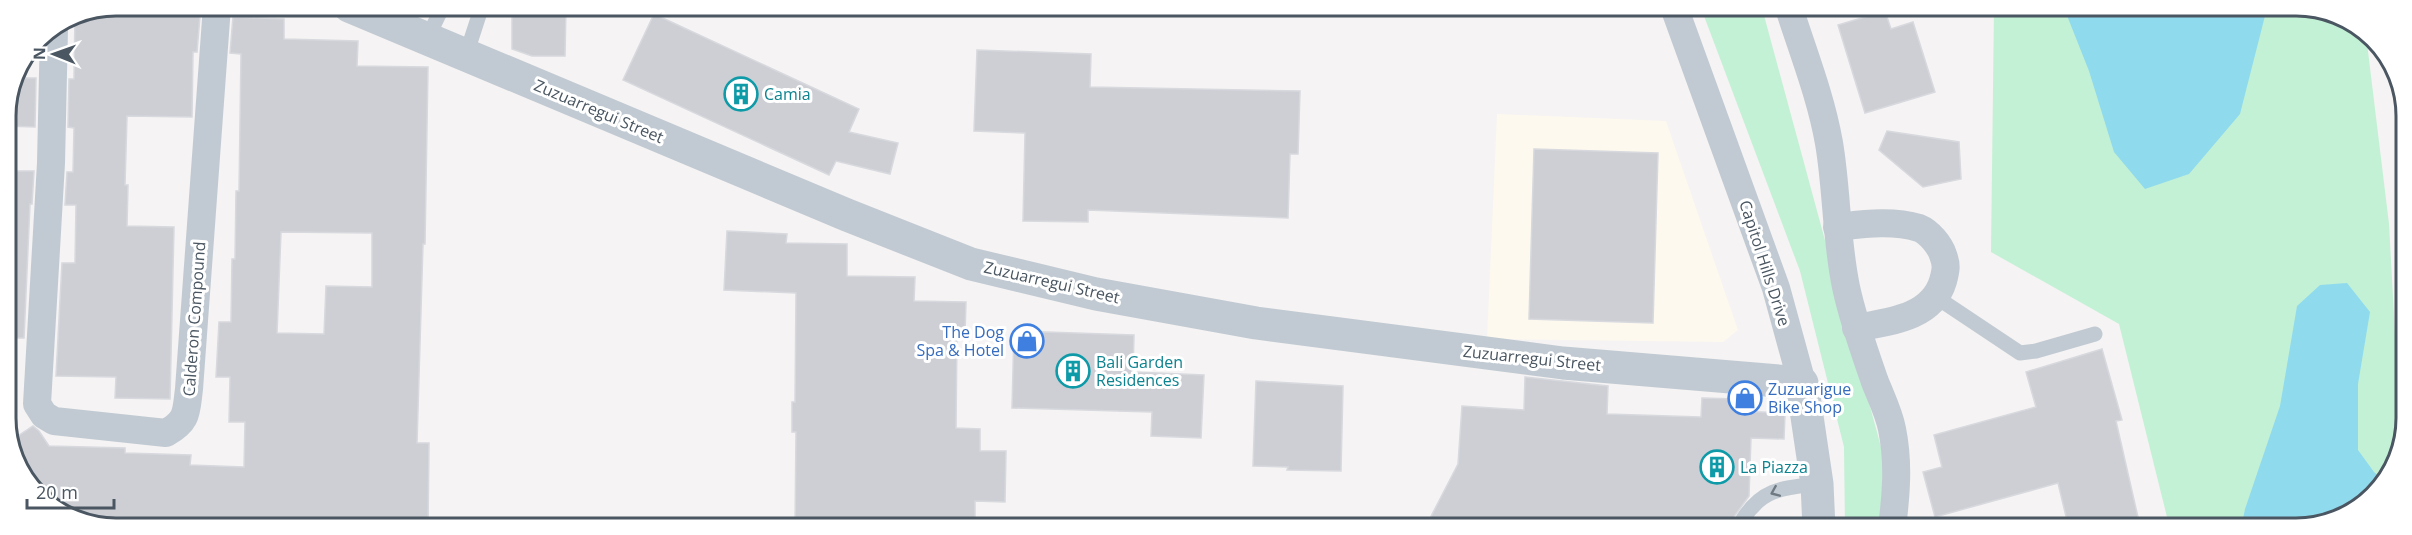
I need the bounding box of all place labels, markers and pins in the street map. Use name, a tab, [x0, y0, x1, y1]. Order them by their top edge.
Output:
building icon: Camia	[723, 76, 759, 112]
place label: Camia	[764, 83, 811, 105]
place label: The Dog Spa & Hotel	[916, 321, 1004, 361]
shop icon: The Dog Spa & Hotel	[1009, 323, 1045, 359]
place label: Bali Garden Residences	[1096, 351, 1183, 391]
building icon: Bali Garden Residences	[1055, 353, 1091, 389]
place label: Zuzuarigue Bike Shop	[1768, 378, 1851, 418]
shop icon: Zuzuarigue Bike Shop	[1727, 380, 1763, 416]
building icon: La Piazza	[1699, 449, 1735, 485]
place label: La Piazza	[1740, 456, 1808, 478]

